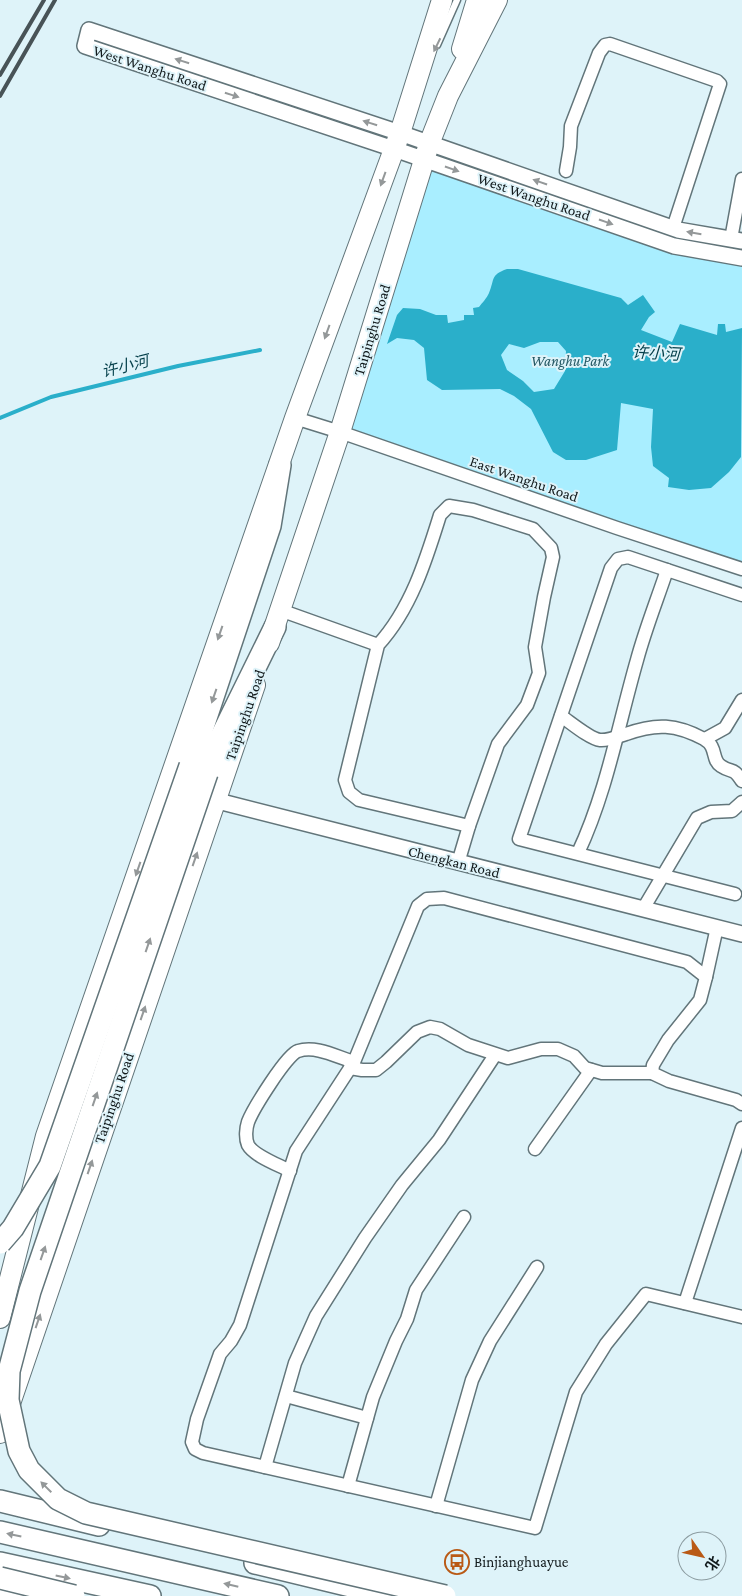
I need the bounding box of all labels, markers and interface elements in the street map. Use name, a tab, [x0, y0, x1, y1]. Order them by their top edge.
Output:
one-way arrow	[433, 38, 441, 52]
street label: West Wanghu Road	[91, 42, 209, 95]
one-way arrow	[174, 57, 189, 65]
one-way arrow	[225, 91, 240, 99]
one-way arrow	[362, 119, 377, 126]
one-way arrow	[445, 166, 460, 173]
street label: West Wanghu Road	[475, 170, 592, 225]
one-way arrow	[379, 172, 387, 187]
one-way arrow	[532, 178, 547, 186]
one-way arrow	[599, 218, 614, 226]
one-way arrow	[686, 228, 702, 236]
street label: Taipinghu Road	[350, 282, 395, 378]
one-way arrow	[323, 325, 331, 340]
water label: 许小河	[632, 343, 683, 363]
water label: 许小河	[100, 351, 153, 380]
park label: Wanghu Park	[531, 353, 610, 370]
street label: East Wanghu Road	[467, 453, 580, 506]
one-way arrow	[216, 626, 223, 641]
street label: Taipinghu Road	[222, 667, 269, 763]
one-way arrow	[210, 689, 218, 704]
street label: Chengkan Road	[406, 843, 502, 882]
one-way arrow	[191, 851, 199, 866]
one-way arrow	[134, 862, 141, 877]
one-way arrow	[144, 938, 152, 953]
one-way arrow	[139, 1005, 147, 1020]
street label: Taipinghu Road	[91, 1050, 138, 1146]
one-way arrow	[92, 1092, 100, 1107]
one-way arrow	[87, 1159, 95, 1174]
one-way arrow	[39, 1245, 47, 1260]
one-way arrow	[35, 1313, 42, 1328]
one-way arrow	[41, 1481, 53, 1493]
one-way arrow	[6, 1531, 22, 1539]
north arrow	[677, 1531, 727, 1581]
bus stop icon: Binjianghuayue	[444, 1549, 470, 1575]
text: 北	[702, 1553, 723, 1574]
place label: Binjianghuayue	[474, 1554, 569, 1571]
one-way arrow	[56, 1573, 71, 1581]
one-way arrow	[223, 1581, 238, 1589]

